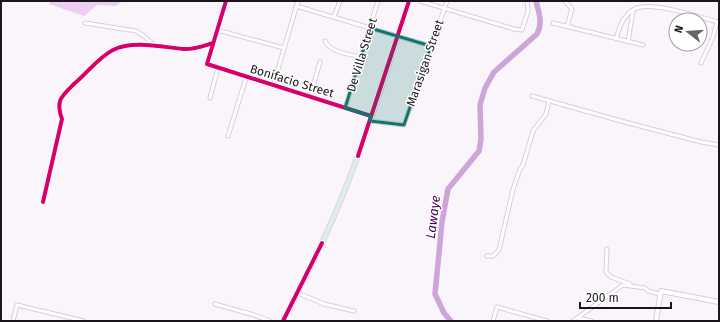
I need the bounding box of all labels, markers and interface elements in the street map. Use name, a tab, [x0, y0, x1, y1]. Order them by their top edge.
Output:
north arrow	[668, 12, 708, 52]
street label: De Villa Street	[344, 16, 380, 94]
street label: Marasigan Street	[404, 17, 447, 108]
text: N	[672, 24, 686, 35]
street label: Bonifacio Street	[248, 62, 336, 101]
water label: Lawaye	[423, 194, 443, 239]
scale bar	[580, 284, 671, 310]
text: 200 m	[586, 291, 619, 305]

